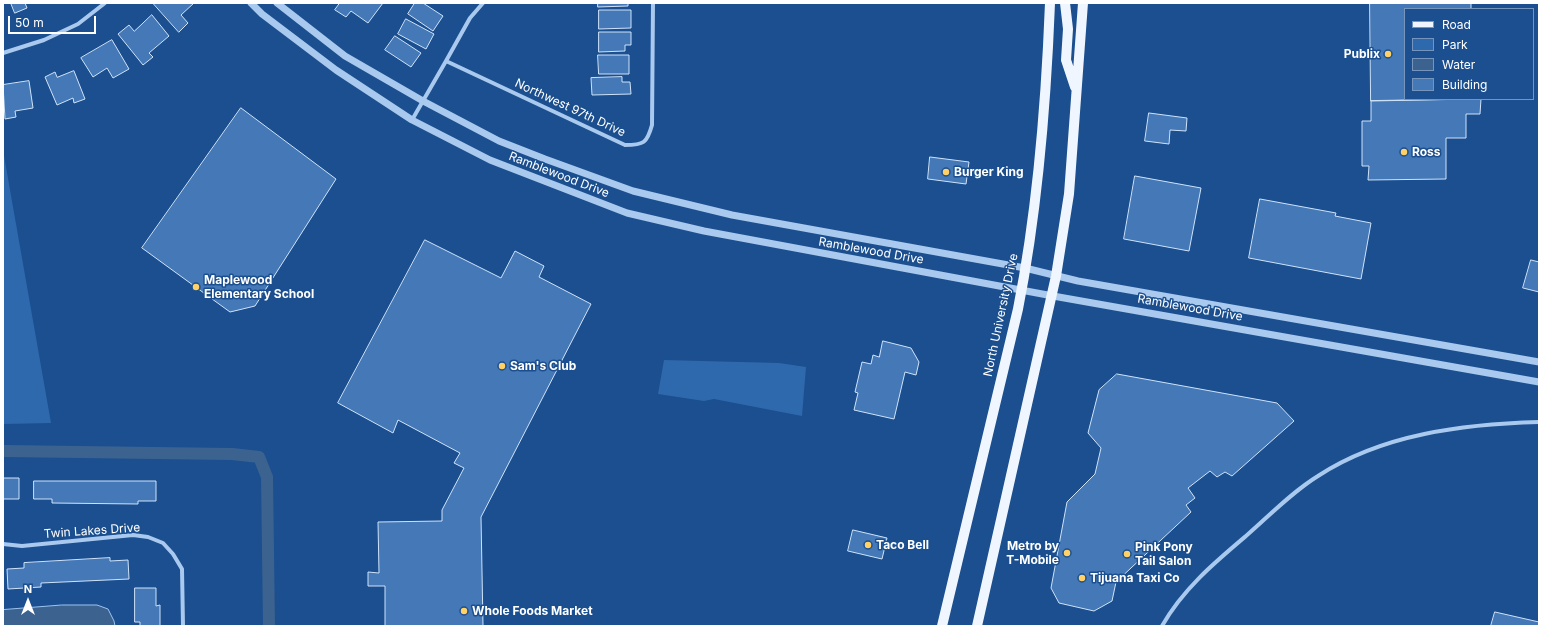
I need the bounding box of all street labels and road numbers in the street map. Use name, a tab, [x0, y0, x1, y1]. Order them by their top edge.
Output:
street label: Northwest 97th Drive	[512, 76, 628, 140]
street label: Ramblewood Drive	[507, 149, 611, 201]
street label: Ramblewood Drive	[817, 235, 925, 267]
street label: North University Drive	[981, 252, 1021, 378]
street label: Ramblewood Drive	[1136, 292, 1244, 324]
street label: Twin Lakes Drive	[43, 520, 141, 542]

